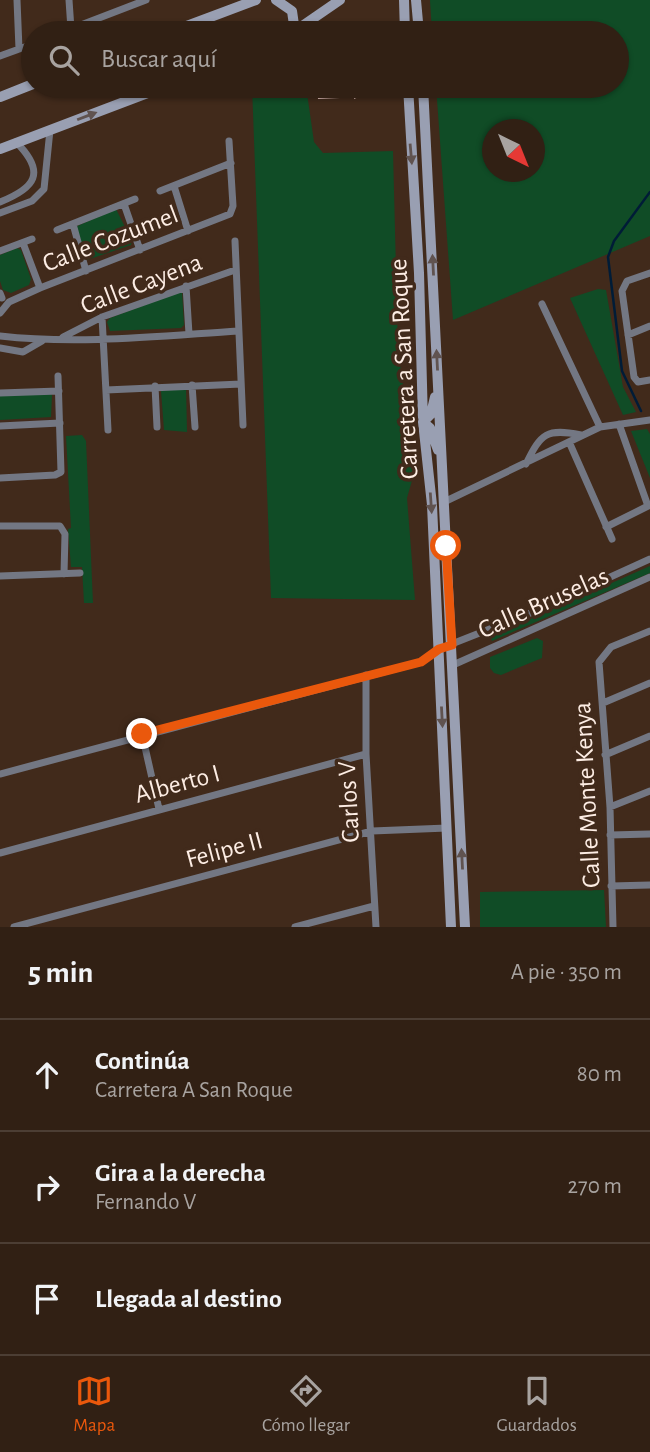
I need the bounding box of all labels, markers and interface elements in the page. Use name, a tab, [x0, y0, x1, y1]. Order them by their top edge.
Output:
search box	[21, 21, 629, 98]
icon: search	[45, 41, 83, 79]
text: Buscar aquí	[101, 46, 217, 72]
one-way arrow	[76, 110, 97, 121]
north arrow	[482, 119, 545, 182]
one-way arrow	[406, 143, 417, 165]
street label: Calle Cozumel	[39, 201, 182, 277]
street label: Calle Cayena	[77, 249, 206, 319]
one-way arrow	[427, 254, 438, 276]
street label: Carretera a San Roque	[385, 258, 423, 480]
one-way arrow	[431, 349, 442, 371]
one-way arrow	[426, 492, 437, 514]
route start	[430, 530, 461, 561]
street label: Calle Bruselas	[474, 563, 612, 643]
street label: Calle Monte Kenya	[569, 701, 605, 889]
one-way arrow	[437, 707, 448, 729]
route end	[126, 718, 157, 749]
street label: Alberto I	[132, 760, 223, 808]
street label: Carlos V	[334, 760, 364, 843]
street label: Felipe II	[183, 827, 266, 873]
one-way arrow	[456, 848, 467, 870]
text: 5 min	[28, 958, 93, 988]
text: A pie · 350 m	[511, 961, 622, 984]
text: Continúa	[95, 1048, 190, 1074]
icon: ahead	[28, 1056, 66, 1094]
text: 80 m	[577, 1063, 622, 1086]
text: Carretera A San Roque	[95, 1079, 293, 1102]
text: Gira a la derecha	[95, 1160, 266, 1186]
icon: right	[28, 1168, 66, 1206]
text: 270 m	[568, 1175, 622, 1198]
text: Fernando V	[95, 1191, 196, 1214]
icon: arrive	[28, 1280, 66, 1318]
text: Llegada al destino	[95, 1286, 282, 1312]
tab: Mapa	[73, 1372, 115, 1437]
tab: Cómo llegar	[262, 1372, 350, 1437]
tab: Guardados	[496, 1372, 577, 1437]

